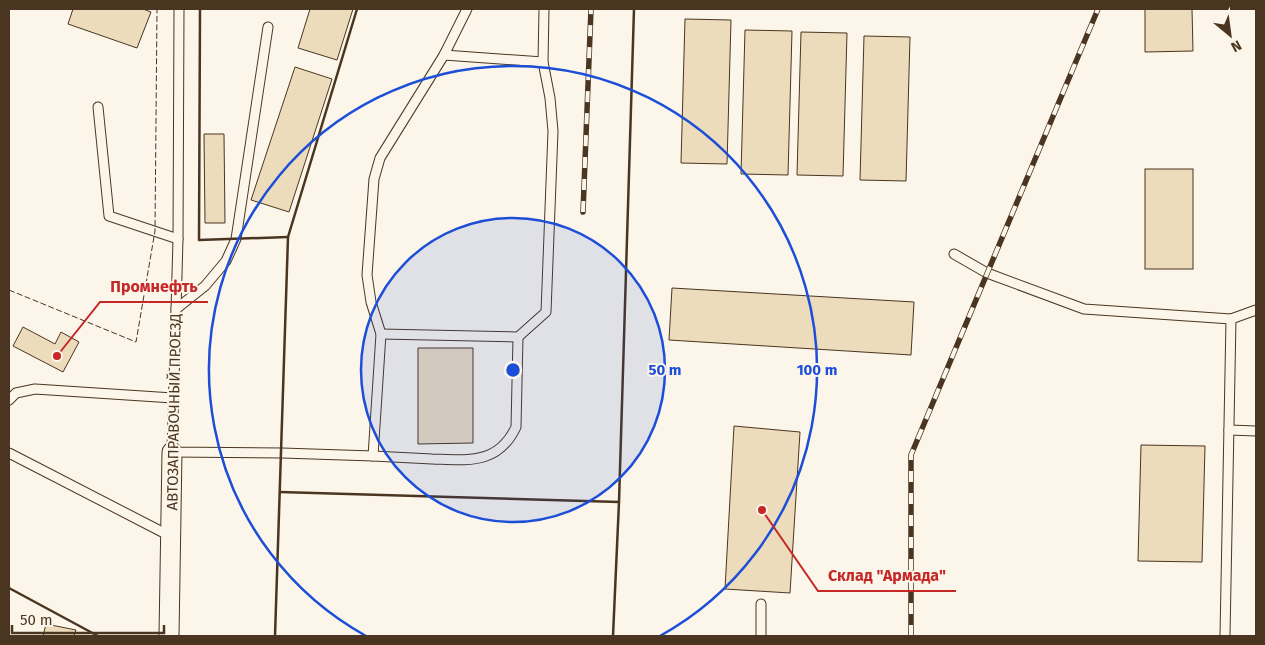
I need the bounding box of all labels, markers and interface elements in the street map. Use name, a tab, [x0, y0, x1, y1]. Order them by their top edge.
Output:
north arrow	[1205, 10, 1255, 60]
text: N	[1228, 36, 1244, 56]
callout: Промнефть	[100, 271, 208, 302]
text: Промнефть	[110, 277, 198, 296]
street label: АВТОЗАПРАВОЧНЫЙ ПРОЕЗД	[163, 313, 185, 511]
centre of rings	[504, 361, 522, 379]
text: 50 m	[648, 361, 682, 379]
text: 100 m	[797, 361, 837, 379]
callout: Склад "Армада"	[818, 560, 956, 591]
text: Склад "Армада"	[828, 566, 946, 585]
scale bar	[12, 602, 165, 634]
text: 50 m	[20, 611, 53, 629]

